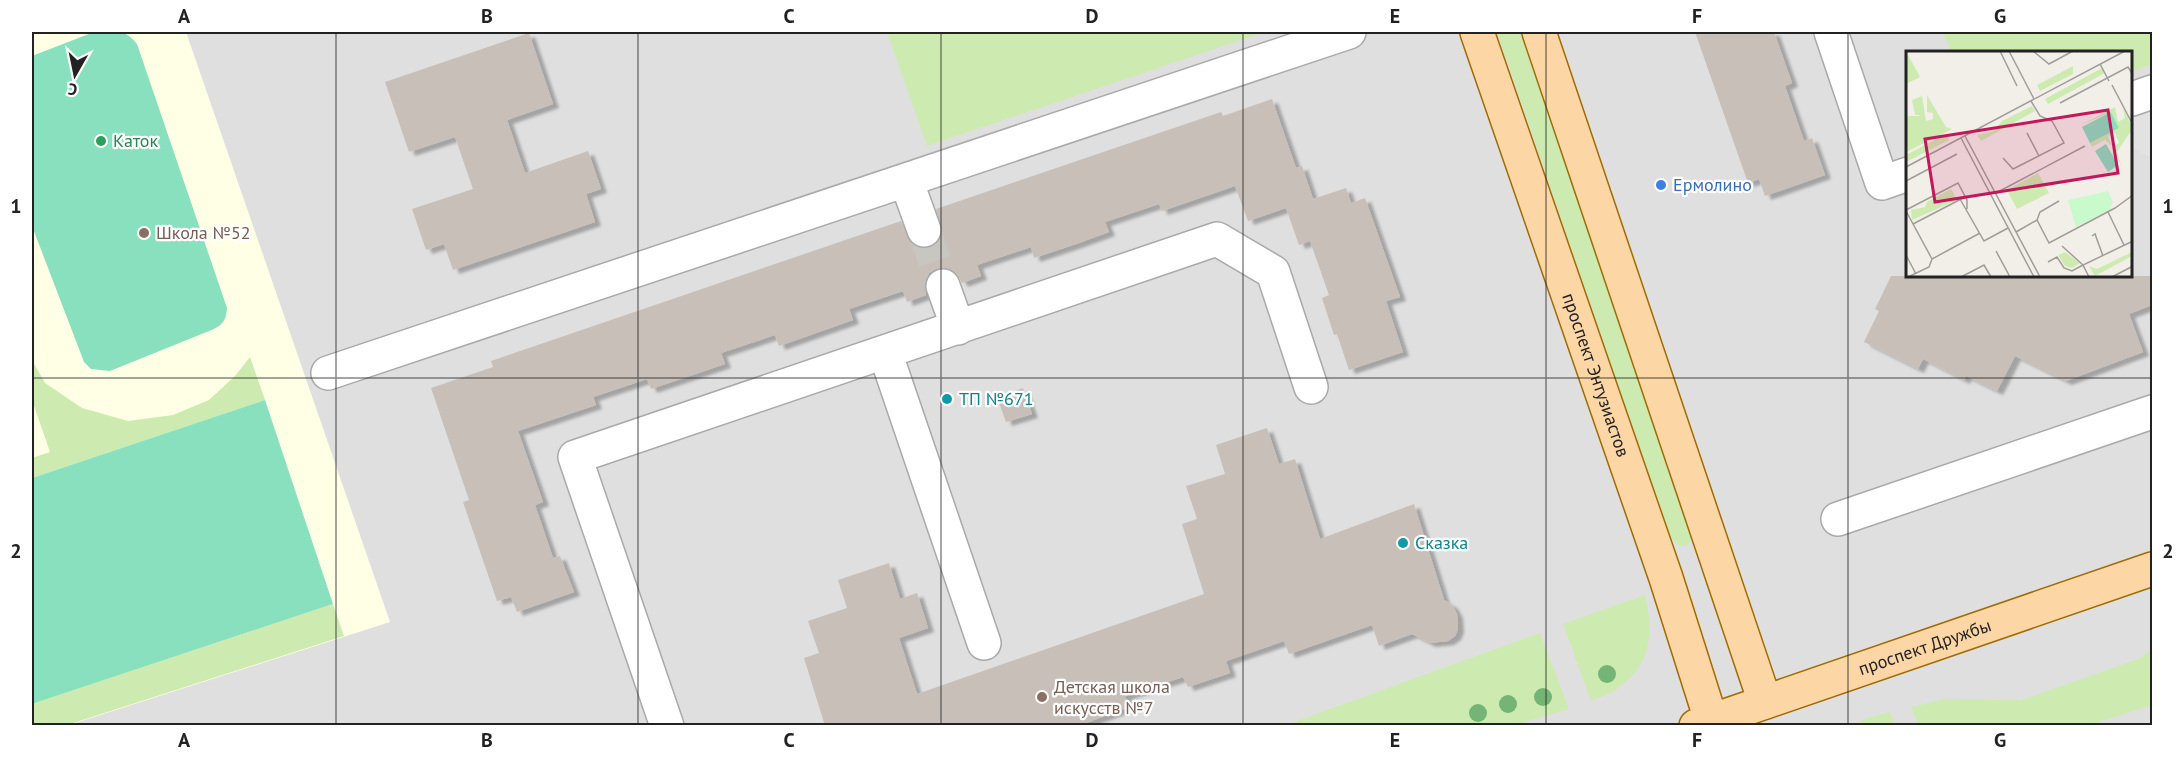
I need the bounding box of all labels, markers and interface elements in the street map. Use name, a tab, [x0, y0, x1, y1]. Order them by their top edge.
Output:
text: A	[178, 3, 191, 29]
text: B	[481, 3, 493, 29]
text: C	[783, 3, 795, 29]
text: D	[1086, 3, 1099, 29]
text: E	[1390, 3, 1400, 29]
text: F	[1692, 3, 1702, 29]
text: G	[1994, 3, 2006, 29]
north arrow	[45, 45, 105, 105]
inset map	[1906, 51, 2133, 278]
text: С	[67, 79, 79, 100]
place label: Каток	[113, 129, 158, 152]
marker: Каток	[94, 134, 108, 148]
place label: Ермолино	[1673, 173, 1752, 196]
marker: Ермолино	[1654, 178, 1668, 192]
text: 1	[10, 193, 22, 219]
text: 1	[2162, 193, 2174, 219]
place label: Школа №52	[156, 221, 251, 244]
marker: Школа №52	[137, 226, 151, 240]
street label: проспект Энтузиастов	[1557, 290, 1635, 460]
place label: ТП №671	[959, 387, 1034, 410]
marker: ТП №671	[940, 392, 954, 406]
place label: Сказка	[1415, 531, 1468, 554]
marker: Сказка	[1396, 536, 1410, 550]
text: 2	[10, 538, 22, 564]
text: 2	[2162, 538, 2174, 564]
street label: проспект Дружбы	[1855, 613, 1994, 680]
place label: Детская школа искусств №7	[1054, 675, 1170, 719]
marker: Детская школа искусств №7	[1035, 690, 1049, 704]
text: A	[178, 727, 191, 753]
text: B	[481, 727, 493, 753]
text: C	[783, 727, 795, 753]
text: D	[1086, 727, 1099, 753]
text: E	[1390, 727, 1400, 753]
text: F	[1692, 727, 1702, 753]
text: G	[1994, 727, 2006, 753]

